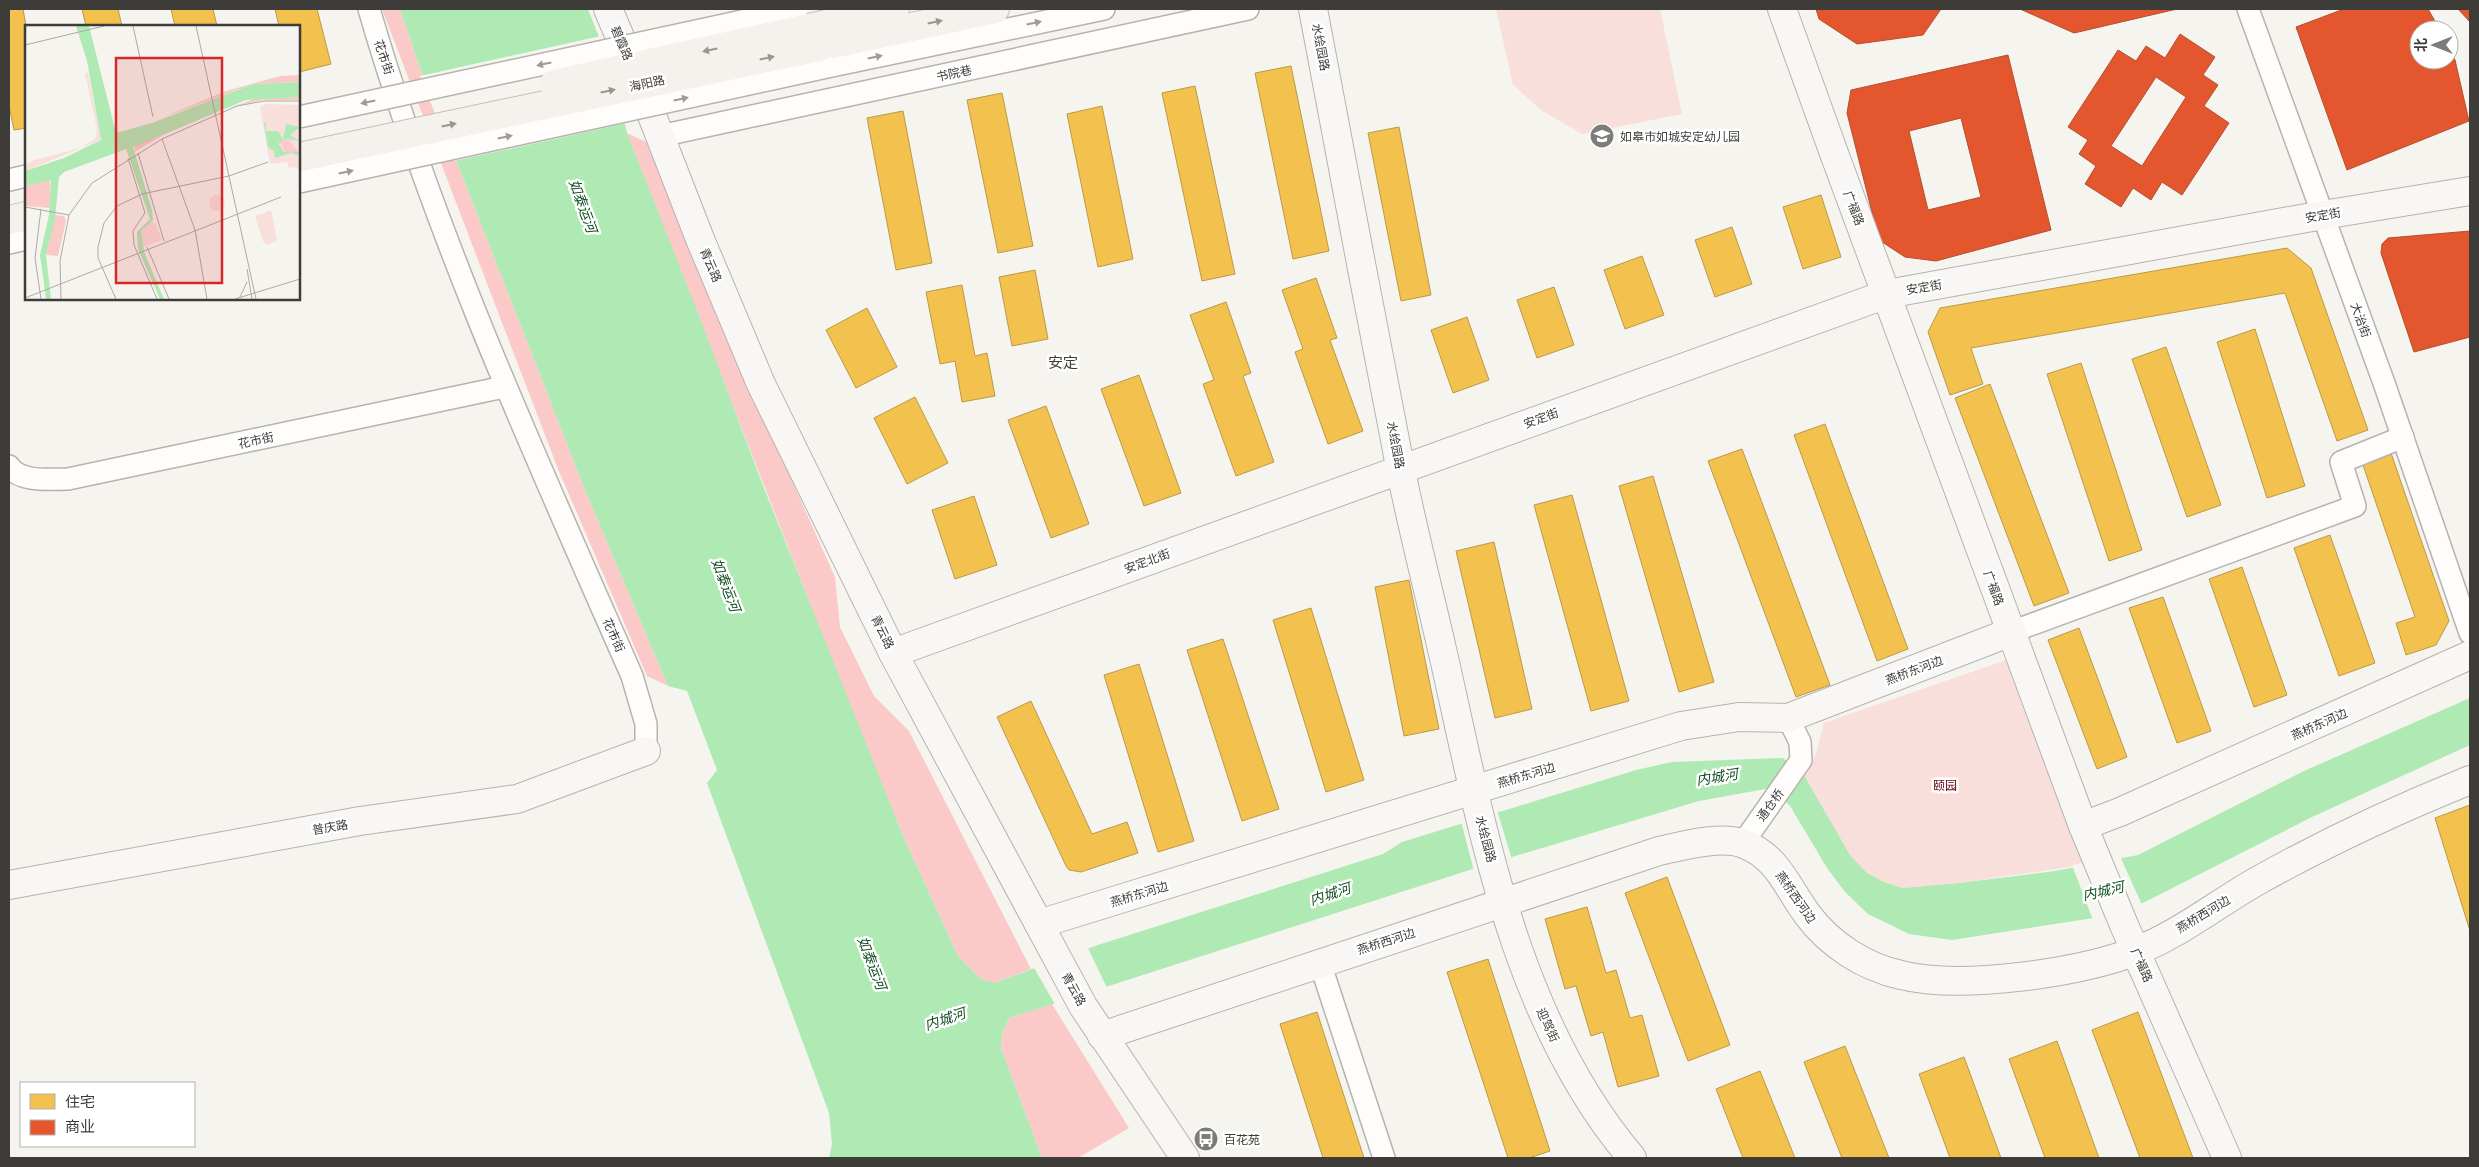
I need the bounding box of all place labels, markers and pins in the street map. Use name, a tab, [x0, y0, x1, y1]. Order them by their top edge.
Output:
school or university icon: 如皋市如城安定幼儿园	[1589, 123, 1615, 149]
place label: 如皋市如城安定幼儿园	[1620, 129, 1740, 144]
bus stop icon: 百花苑	[1193, 1126, 1219, 1152]
place label: 百花苑	[1224, 1132, 1260, 1147]

